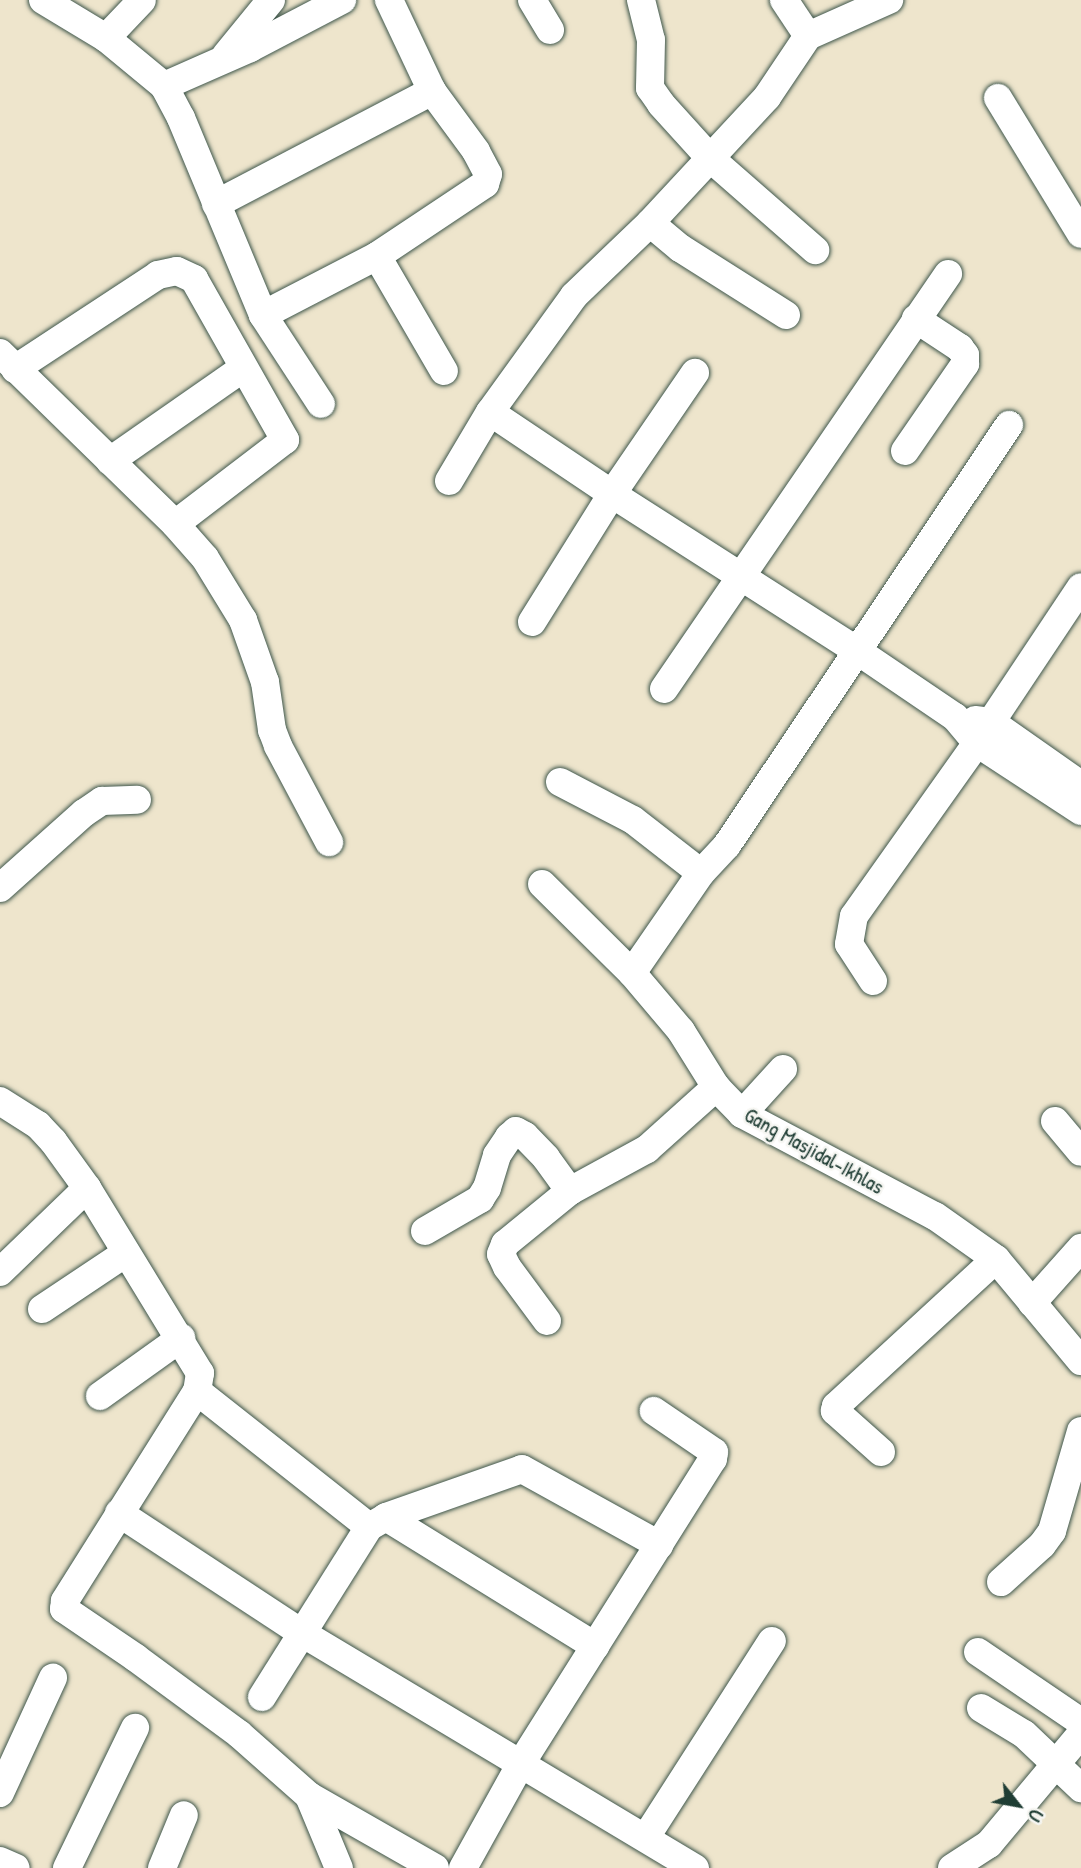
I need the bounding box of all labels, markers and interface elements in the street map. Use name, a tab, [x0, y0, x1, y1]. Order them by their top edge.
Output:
street label: Gang Masjidal-Ikhlas	[740, 1102, 888, 1200]
north arrow	[983, 1770, 1053, 1840]
text: U	[1022, 1805, 1050, 1827]

